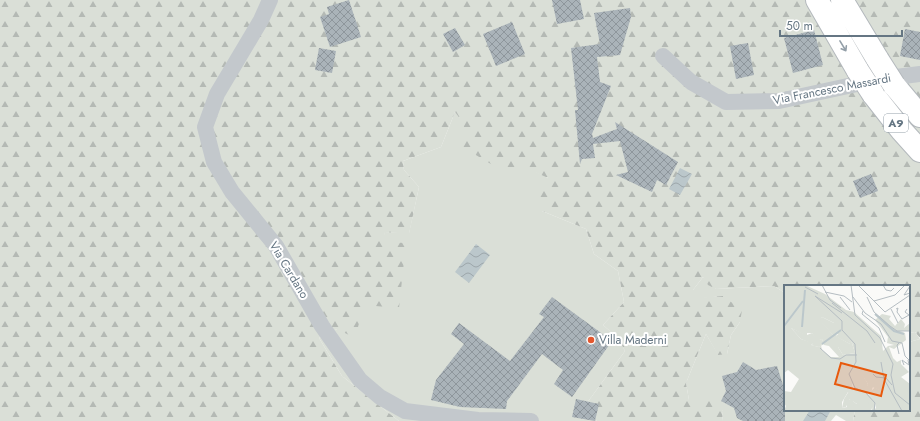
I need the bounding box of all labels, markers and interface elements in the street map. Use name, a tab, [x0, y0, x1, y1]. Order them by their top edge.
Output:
scale bar	[780, 12, 902, 38]
text: 50 m	[786, 17, 813, 35]
one-way arrow	[839, 40, 847, 52]
street label: Via Francesco Massardi	[771, 69, 893, 109]
road number: A9	[884, 114, 908, 132]
street label: Via Cardano	[265, 238, 313, 302]
inset map	[784, 285, 910, 411]
place label: Villa Maderni	[599, 331, 667, 349]
marker: Villa Maderni	[586, 335, 596, 345]

